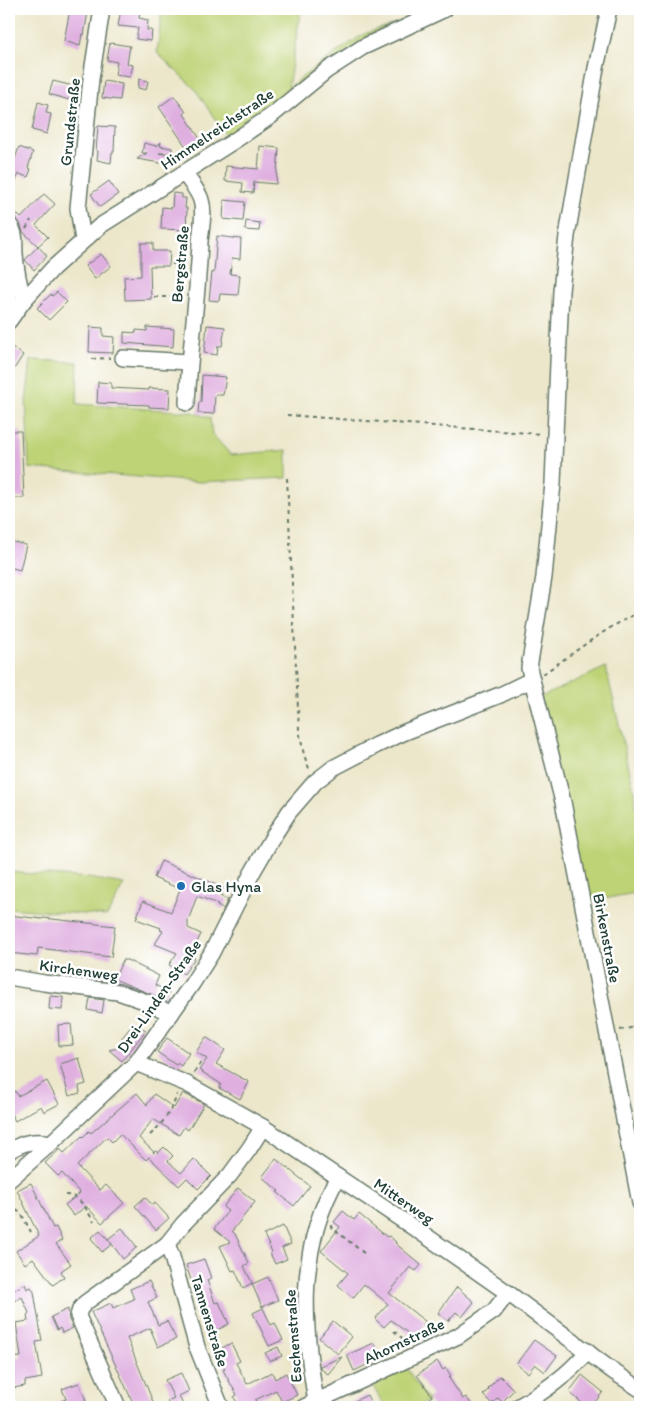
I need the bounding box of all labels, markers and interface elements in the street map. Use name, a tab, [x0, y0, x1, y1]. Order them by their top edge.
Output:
street label: Grundstraße	[56, 77, 84, 167]
street label: Himmelreichstraße	[157, 84, 277, 174]
street label: Bergstraße	[167, 224, 193, 303]
place label: Glas Hyna	[191, 877, 261, 896]
marker: Glas Hyna	[175, 880, 187, 892]
street label: Birkenstraße	[589, 892, 625, 984]
street label: Drei-Linden-Straße	[113, 935, 205, 1056]
street label: Kirchenweg	[38, 955, 121, 985]
street label: Mitterweg	[370, 1174, 438, 1229]
street label: Tannenstraße	[187, 1273, 233, 1369]
street label: Eschenstraße	[280, 1289, 306, 1383]
street label: Ahornstraße	[361, 1314, 448, 1368]

